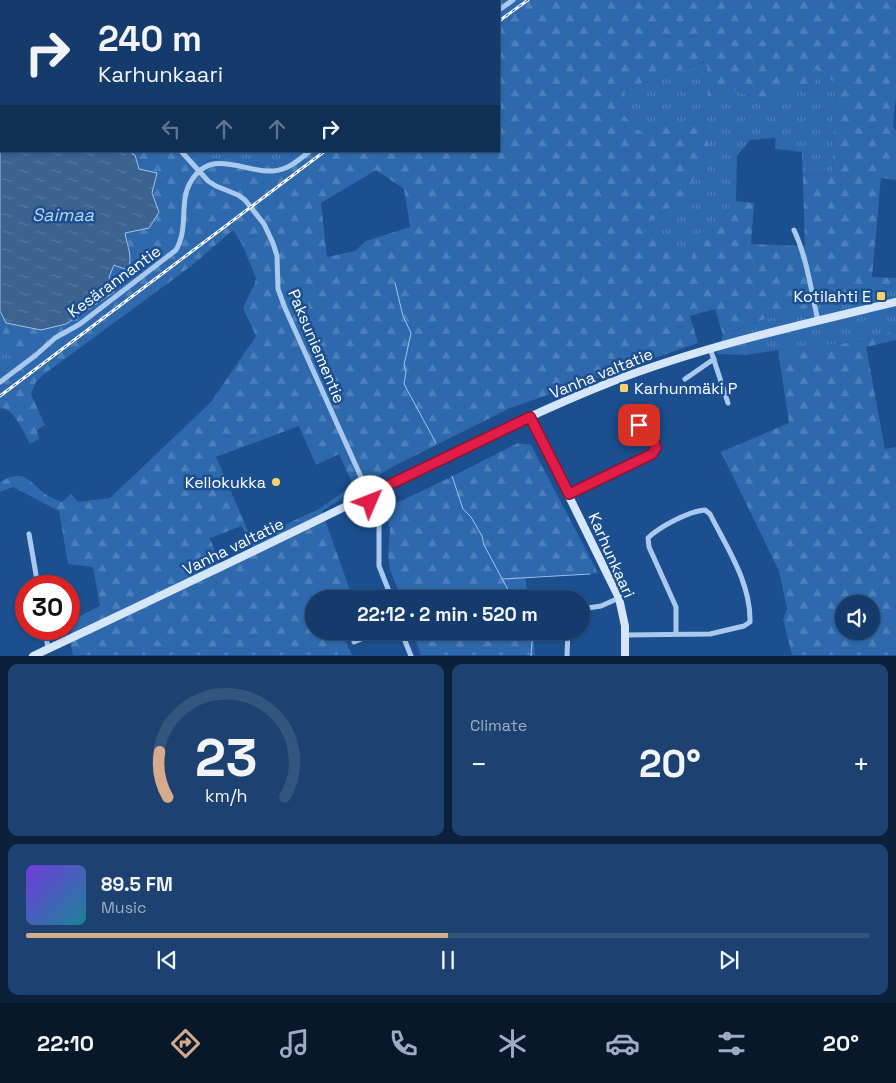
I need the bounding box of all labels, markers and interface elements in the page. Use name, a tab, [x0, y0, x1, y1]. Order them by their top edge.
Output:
text: 240 m	[98, 17, 202, 61]
icon: right	[15, 20, 80, 85]
text: Karhunkaari	[98, 60, 223, 88]
icon: left	[157, 115, 185, 143]
icon: ahead	[210, 115, 238, 143]
icon: ahead	[263, 115, 291, 143]
icon: right	[316, 115, 344, 143]
water label: Saimaa	[32, 203, 95, 226]
street label: Kesärannantie	[63, 240, 165, 322]
street label: Paksuniementie	[283, 286, 350, 406]
place label: Kotilahti E	[794, 286, 871, 307]
marker: Kotilahti E	[875, 290, 887, 302]
street label: Vanha valtatie	[546, 343, 656, 404]
place label: Karhunmäki P	[634, 378, 738, 399]
marker: Karhunmäki P	[618, 382, 630, 394]
pin	[618, 404, 660, 446]
icon: arrive	[625, 411, 653, 439]
place label: Kellokukka	[185, 472, 266, 493]
position arrow	[343, 475, 395, 527]
marker: Kellokukka	[270, 476, 282, 488]
street label: Karhunkaari	[583, 509, 640, 601]
street label: Vanha valtatie	[179, 513, 287, 580]
speed limit sign: 30	[15, 575, 80, 640]
map controls	[835, 595, 880, 640]
button: sound	[835, 595, 880, 640]
text: 22:12 · 2 min · 520 m	[357, 602, 538, 627]
text: Climate	[470, 715, 527, 736]
text: 23	[195, 725, 257, 791]
text: 20°	[639, 740, 701, 788]
text: −	[470, 746, 487, 782]
text: +	[853, 746, 870, 782]
text: km/h	[205, 784, 247, 807]
text: 89.5 FM	[101, 872, 173, 897]
text: Music	[101, 897, 147, 918]
icon: previous	[153, 946, 181, 974]
icon: pause	[434, 946, 462, 974]
icon: next	[715, 946, 743, 974]
icon: directions	[168, 1026, 203, 1061]
icon: music	[277, 1026, 312, 1061]
icon: phone	[386, 1026, 421, 1061]
icon: climate	[495, 1026, 530, 1061]
icon: car	[605, 1026, 640, 1061]
icon: filters	[714, 1026, 749, 1061]
text: 22:10	[37, 1029, 94, 1057]
text: 20°	[823, 1029, 859, 1057]

